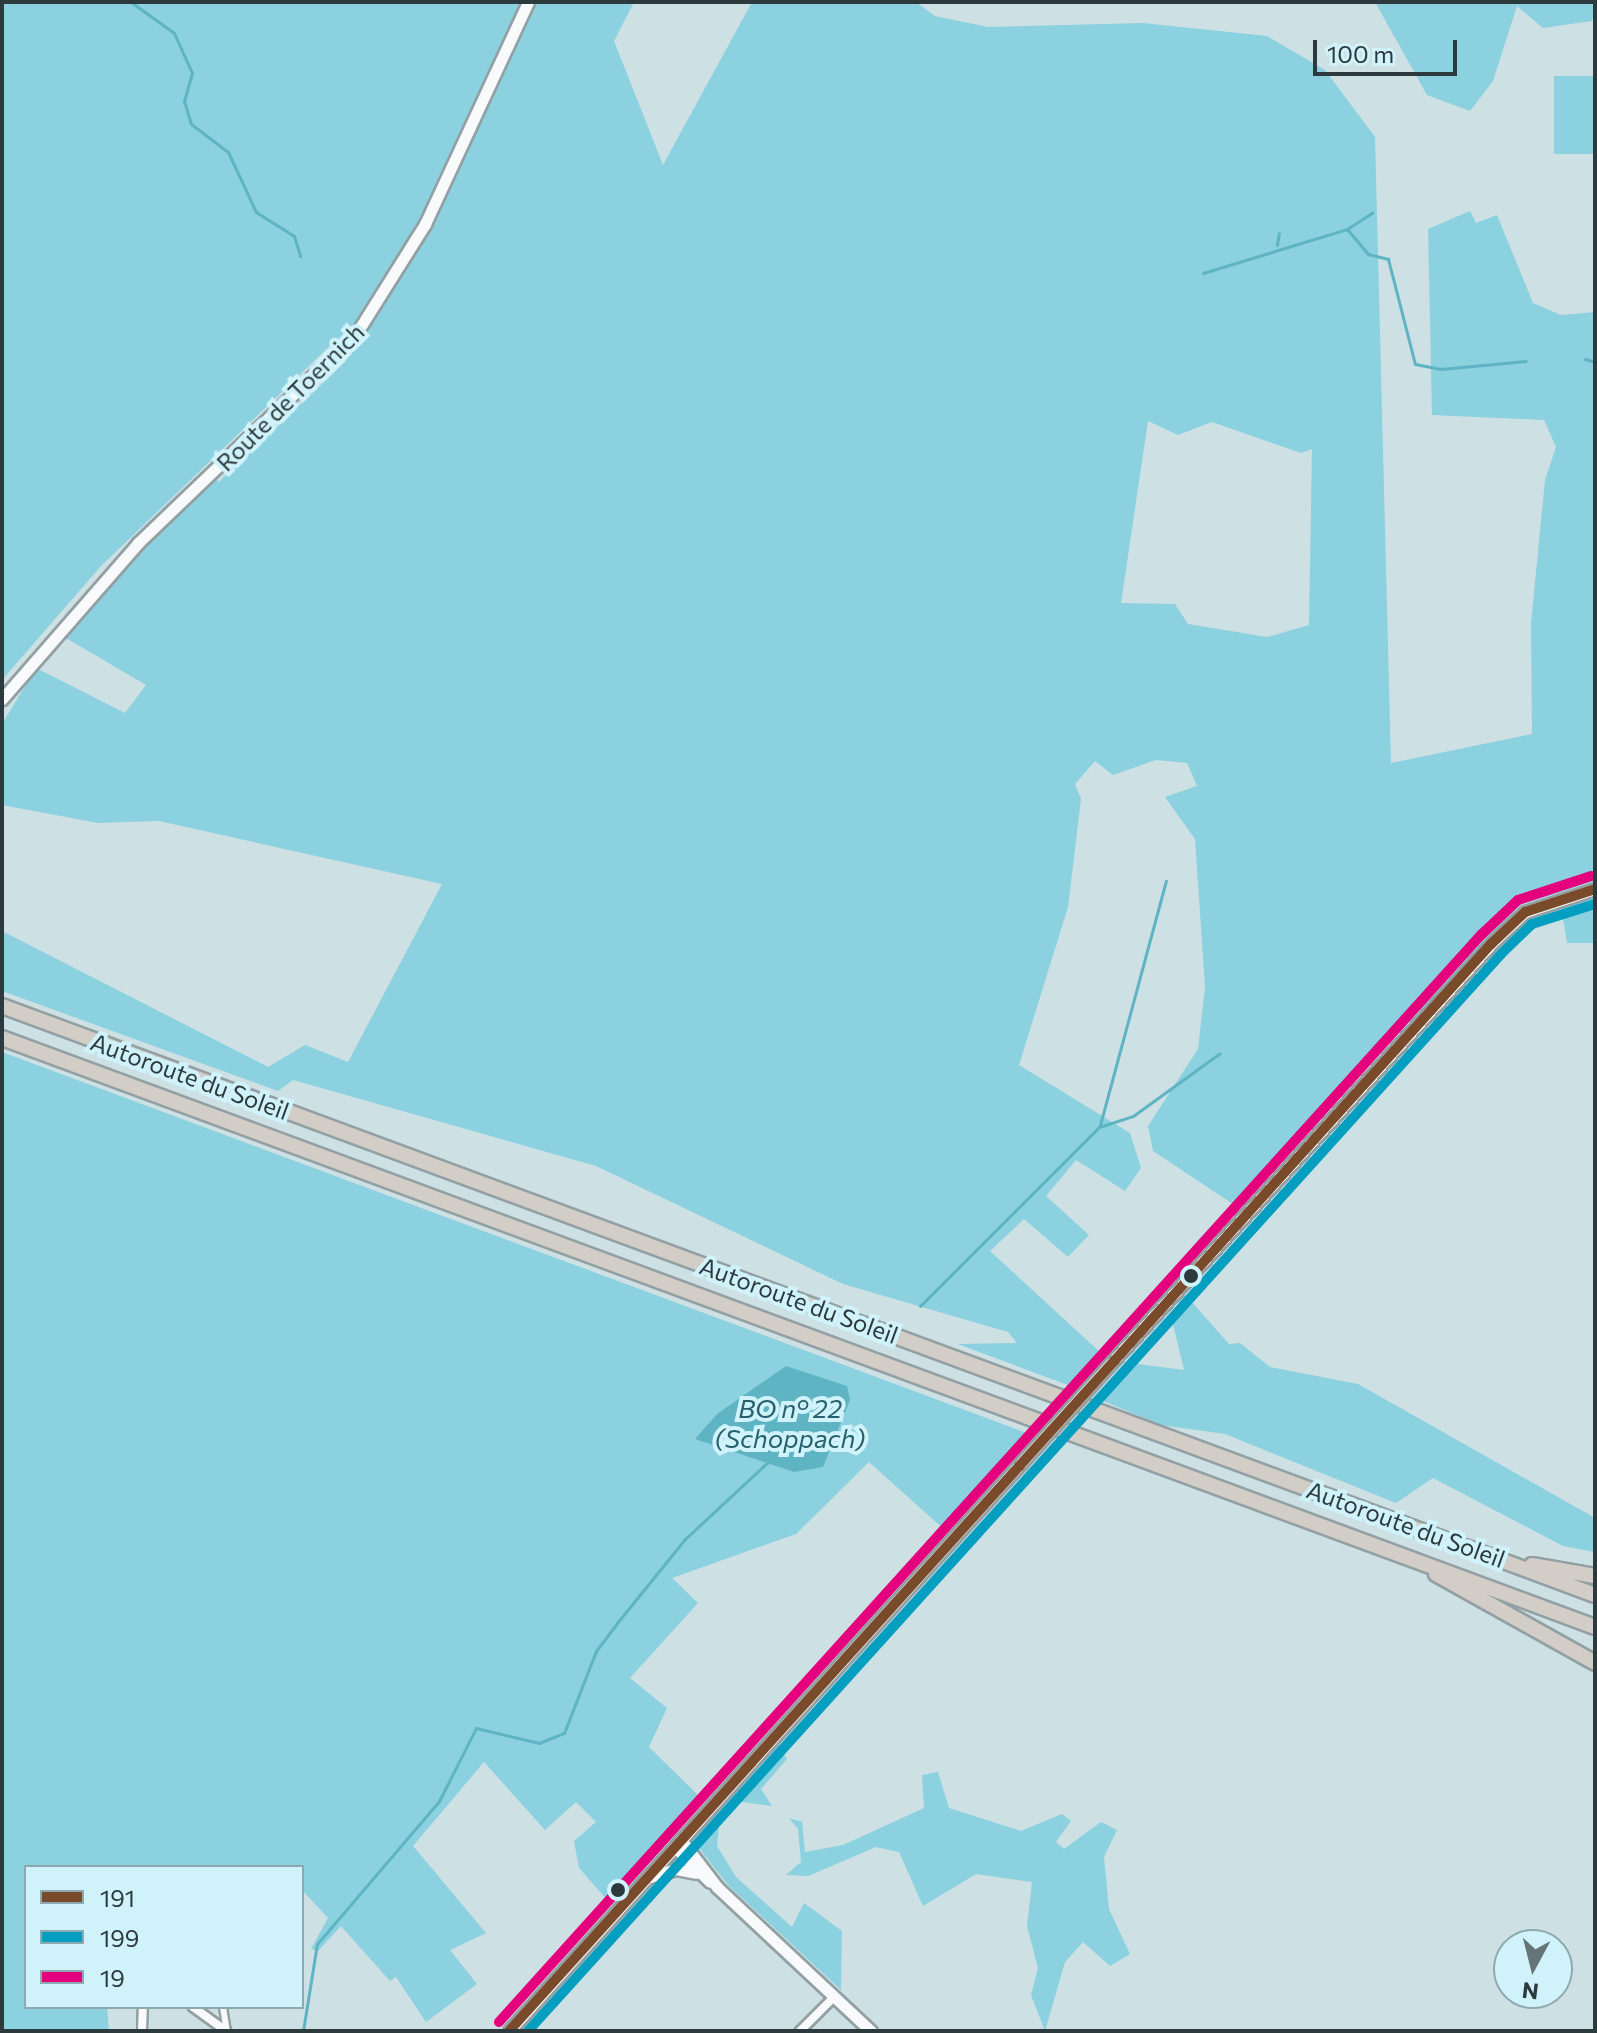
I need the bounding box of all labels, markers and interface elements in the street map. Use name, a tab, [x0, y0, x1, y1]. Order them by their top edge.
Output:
scale bar	[1317, 24, 1461, 74]
text: 100 m	[1327, 39, 1394, 68]
street label: Route de Toernich	[210, 317, 370, 477]
street label: Autoroute du Soleil	[87, 1027, 293, 1125]
street label: Autoroute du Soleil	[696, 1251, 902, 1349]
unlabelled marker	[1183, 1268, 1199, 1284]
water label: BO n° 22 (Schoppach)	[715, 1392, 865, 1454]
street label: Autoroute du Soleil	[1303, 1475, 1509, 1573]
legend	[24, 1865, 304, 2009]
unlabelled marker	[610, 1882, 626, 1898]
text: 191	[100, 1883, 135, 1912]
text: 199	[100, 1923, 139, 1952]
north arrow	[1493, 1929, 1573, 2009]
text: 19	[100, 1963, 125, 1992]
text: N	[1520, 1977, 1540, 2006]

